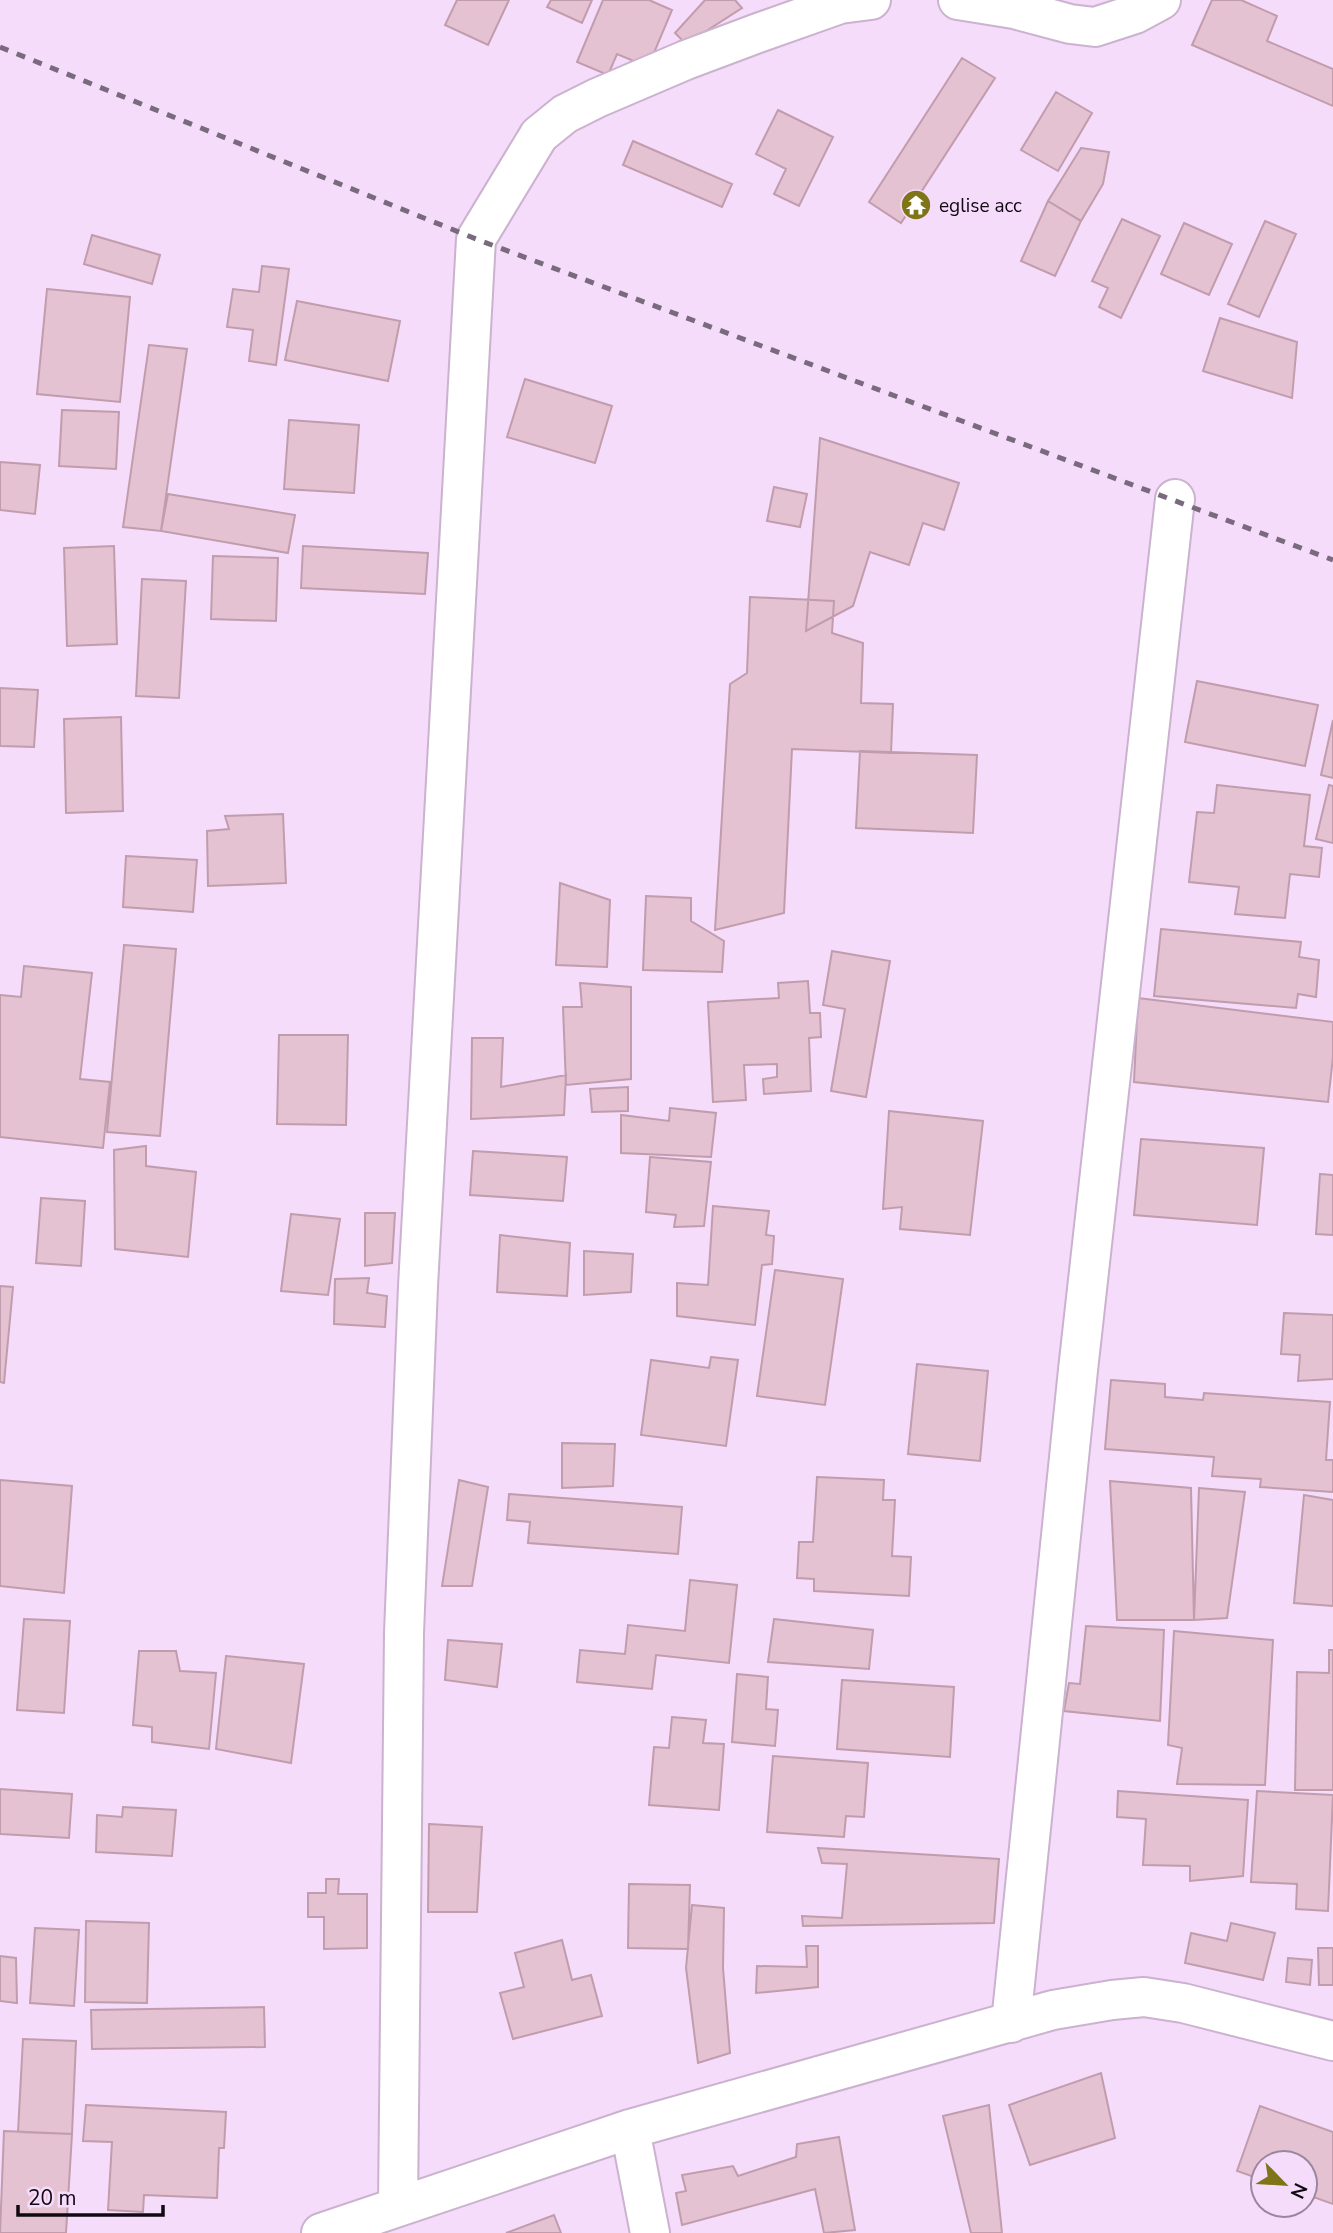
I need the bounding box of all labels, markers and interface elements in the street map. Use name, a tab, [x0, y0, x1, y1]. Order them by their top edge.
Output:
temple icon: eglise acc	[899, 188, 933, 222]
place label: eglise acc	[939, 193, 1022, 219]
north arrow	[1249, 2149, 1319, 2219]
scale bar	[18, 2174, 163, 2218]
text: N	[1284, 2179, 1313, 2203]
text: 20 m	[28, 2184, 77, 2212]

